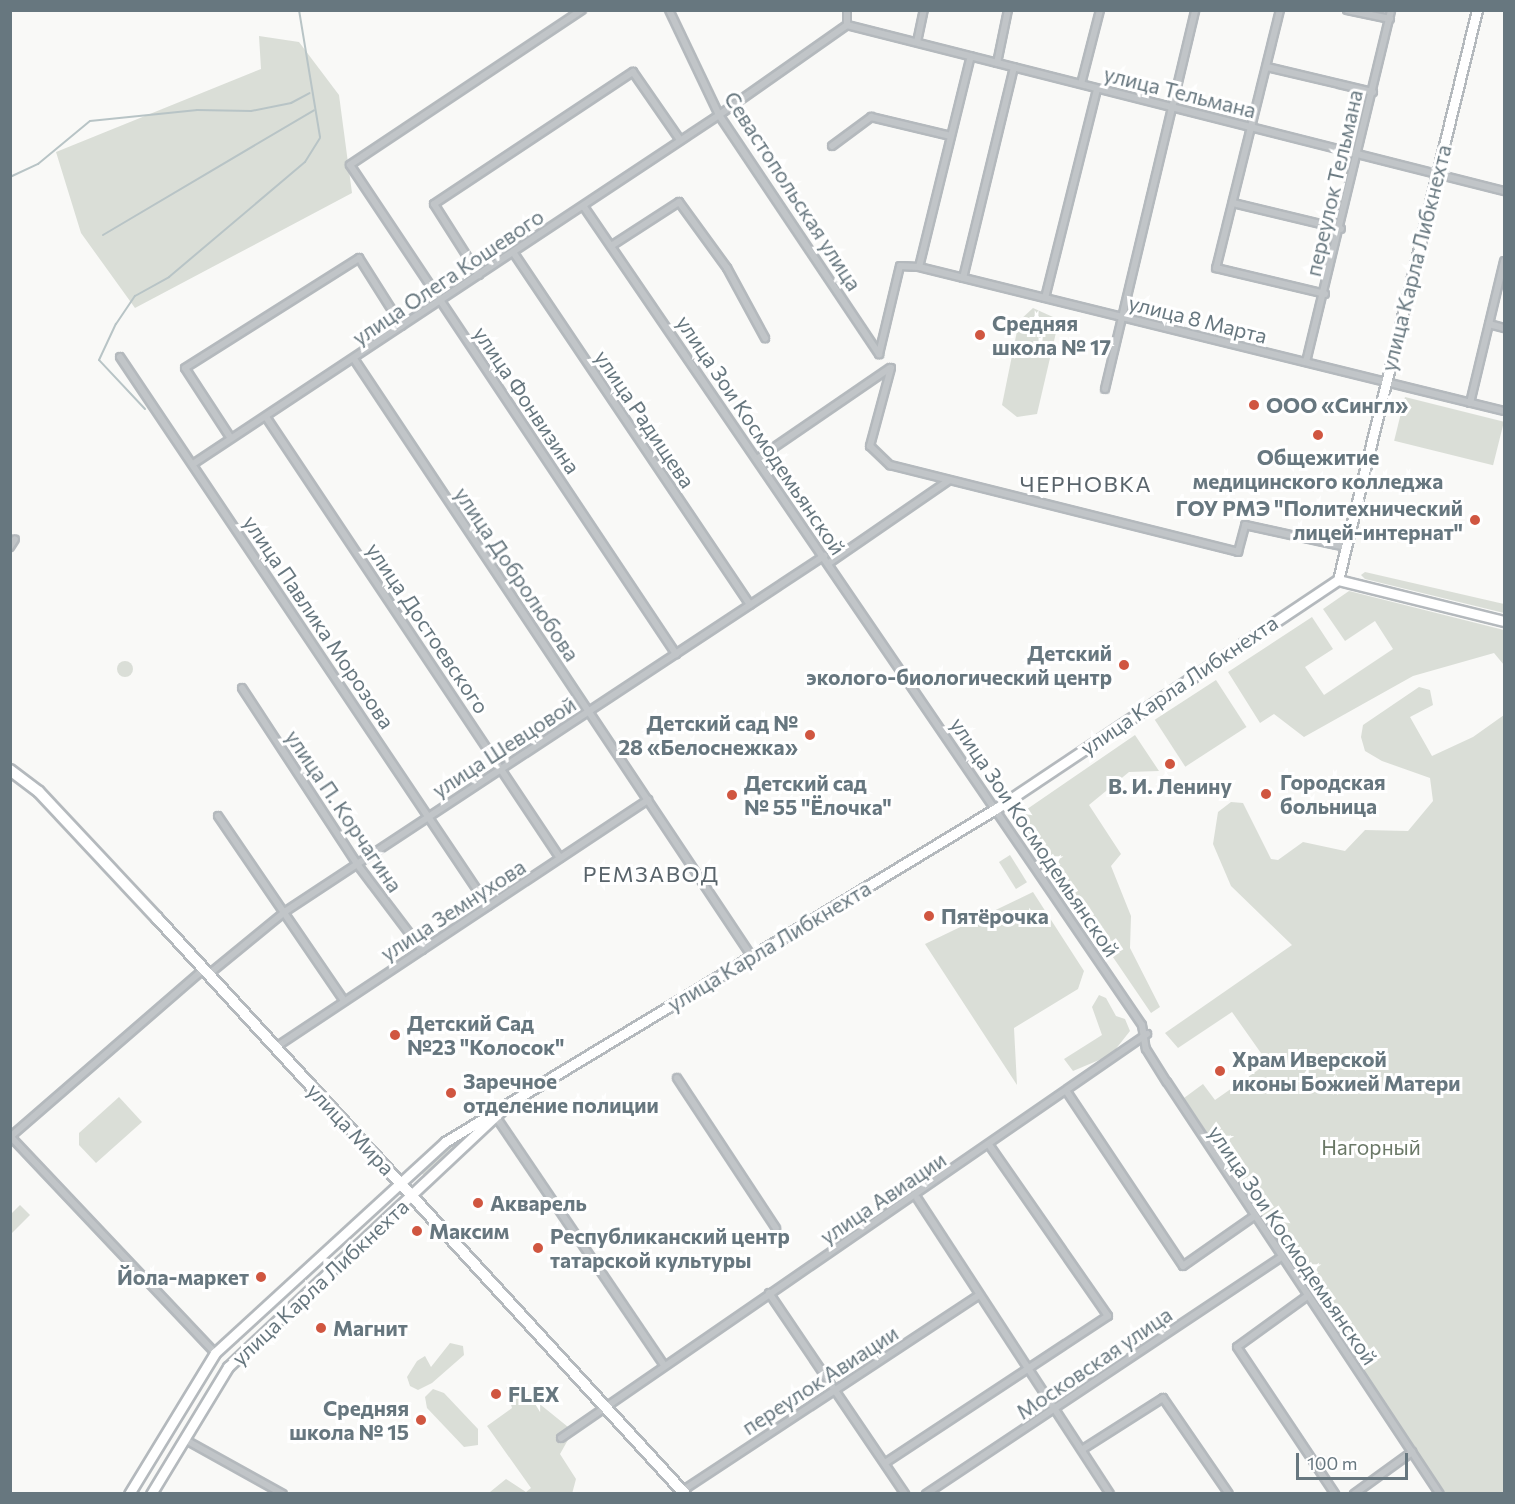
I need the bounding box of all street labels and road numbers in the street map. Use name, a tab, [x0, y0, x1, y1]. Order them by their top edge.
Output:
street label: улица Тельмана	[1101, 61, 1259, 123]
street label: Севастопольская улица	[719, 87, 867, 295]
street label: переулок Тельмана	[1300, 87, 1368, 279]
street label: улица Карла Либкнехта	[1376, 142, 1456, 374]
street label: улица Олега Кошевого	[348, 204, 548, 350]
street label: улица 8 Марта	[1126, 290, 1270, 348]
street label: улица Зои Космодемьянской	[671, 310, 851, 560]
street label: улица Фонвизина	[468, 322, 586, 478]
street label: улица Радищева	[590, 345, 700, 493]
street label: улица Добролюбова	[449, 482, 585, 666]
street label: улица Павлика Морозова	[238, 511, 400, 733]
street label: улица Достоевского	[361, 538, 495, 718]
street label: улица Карла Либкнехта	[1076, 610, 1282, 760]
street label: улица Шевцовой	[427, 691, 581, 803]
street label: улица Зои Космодемьянской	[945, 712, 1125, 962]
street label: улица П. Корчагина	[280, 725, 408, 897]
street label: улица Земнухова	[376, 854, 530, 966]
street label: улица Карла Либкнехта	[663, 875, 875, 1017]
street label: улица Мира	[302, 1078, 400, 1180]
street label: улица Зои Космодемьянской	[1203, 1120, 1383, 1370]
street label: улица Авиации	[815, 1147, 951, 1249]
street label: улица Карла Либкнехта	[226, 1193, 414, 1371]
street label: Московская улица	[1011, 1302, 1177, 1424]
street label: переулок Авиации	[737, 1320, 903, 1440]

